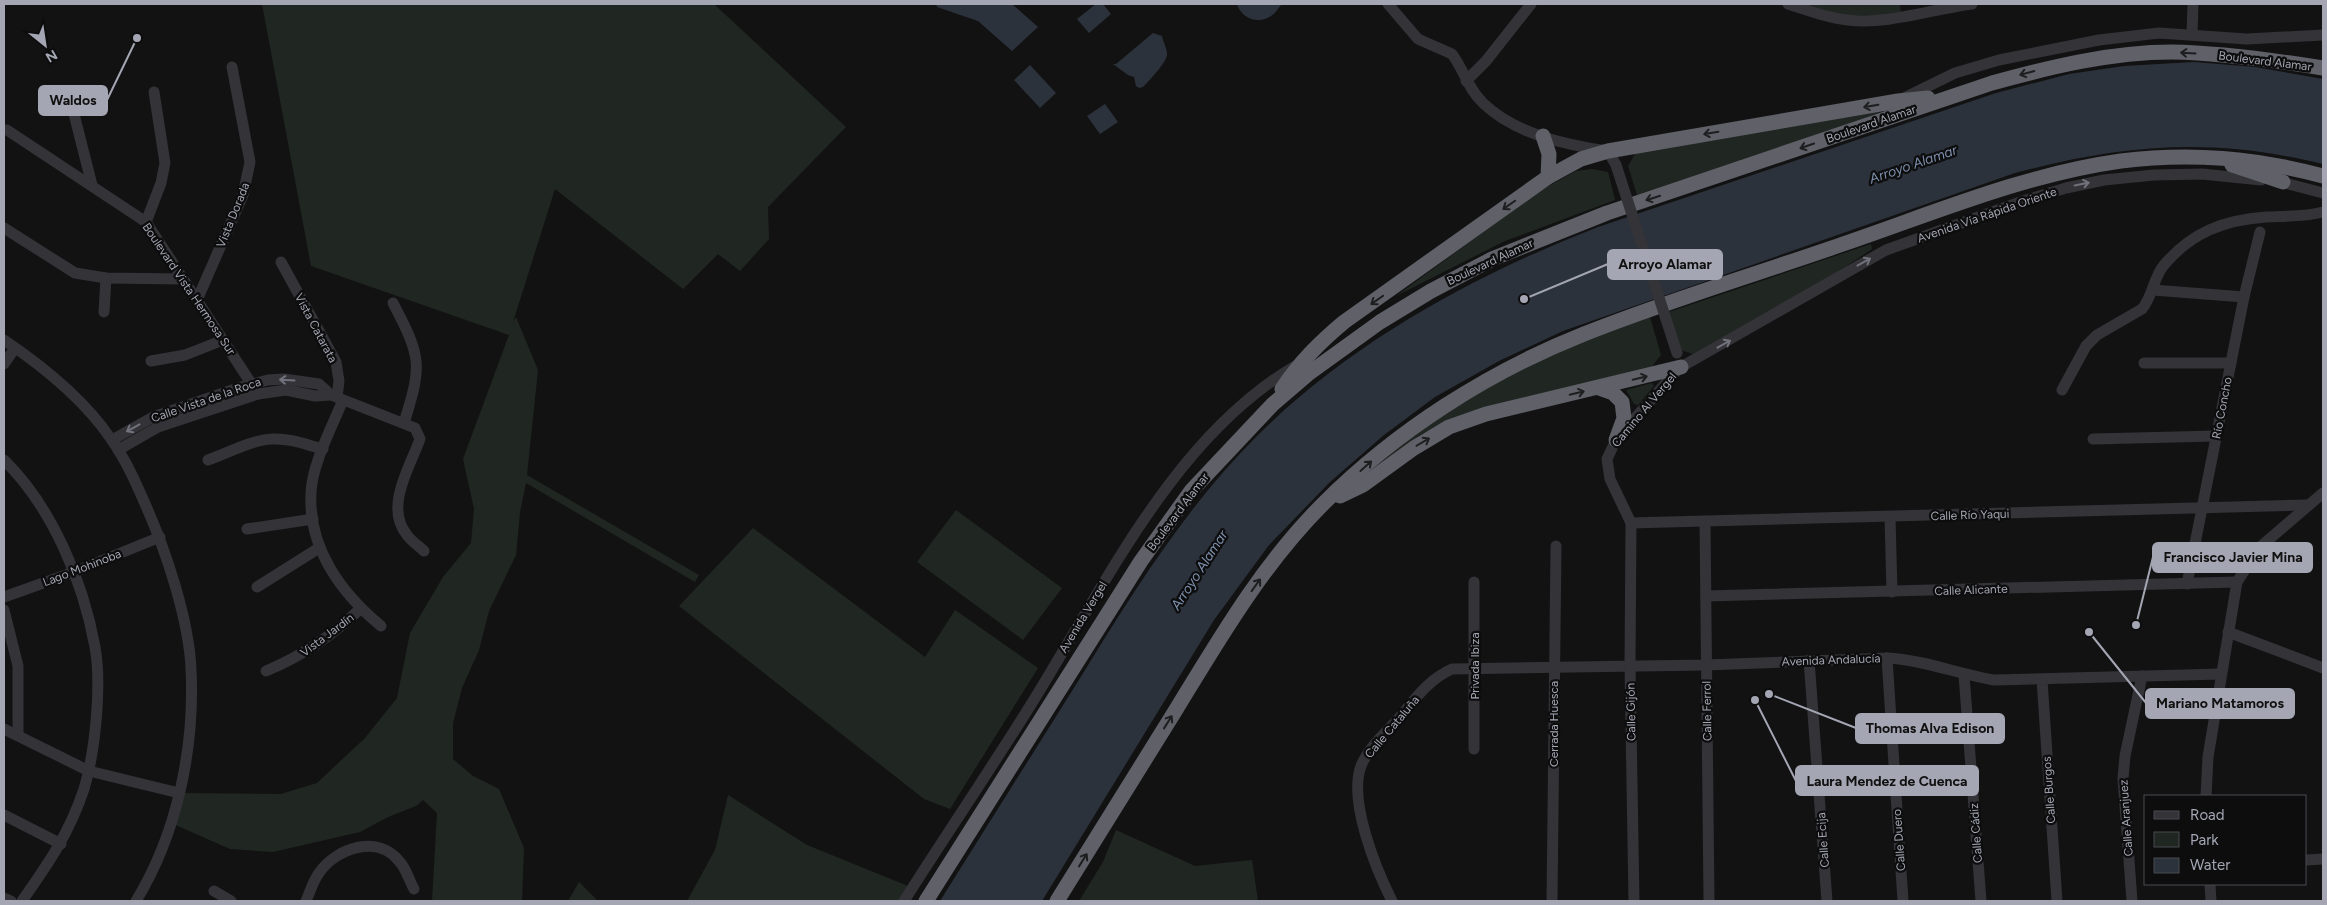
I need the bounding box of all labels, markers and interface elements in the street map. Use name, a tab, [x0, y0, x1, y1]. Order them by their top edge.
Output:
north arrow	[20, 20, 70, 70]
text: N	[42, 46, 60, 66]
one-way arrow	[2180, 48, 2196, 58]
street label: Boulevard Alamar	[2218, 48, 2312, 74]
one-way arrow	[2020, 69, 2036, 79]
callout: Waldos	[39, 86, 107, 115]
text: Waldos	[49, 92, 97, 109]
one-way arrow	[1863, 101, 1879, 111]
street label: Boulevard Alamar	[1824, 102, 1918, 146]
one-way arrow	[1703, 128, 1719, 138]
water label: Arroyo Alamar	[1866, 141, 1960, 188]
one-way arrow	[1799, 142, 1815, 151]
one-way arrow	[2074, 179, 2090, 189]
street label: Vista Dorada	[214, 180, 252, 250]
street label: Avenida Vía Rápida Oriente	[1915, 184, 2059, 245]
one-way arrow	[1645, 194, 1661, 203]
one-way arrow	[1502, 200, 1516, 210]
street label: Boulevard Vista Hermosa Sur	[140, 220, 238, 358]
street label: Boulevard Alamar	[1445, 236, 1535, 288]
callout: Arroyo Alamar	[1608, 250, 1722, 279]
text: Arroyo Alamar	[1618, 256, 1712, 273]
one-way arrow	[1856, 257, 1870, 267]
street label: Vista Catarata	[292, 291, 340, 365]
one-way arrow	[1370, 295, 1384, 305]
one-way arrow	[1716, 339, 1730, 349]
street label: Camino Al Vergel	[1609, 370, 1679, 450]
one-way arrow	[1631, 373, 1647, 382]
street label: Calle Vista de la Roca	[149, 375, 263, 425]
one-way arrow	[279, 375, 295, 384]
street label: Río Concho	[2209, 376, 2235, 440]
one-way arrow	[1568, 387, 1584, 397]
one-way arrow	[127, 423, 141, 433]
one-way arrow	[1416, 437, 1430, 447]
one-way arrow	[1359, 460, 1372, 472]
street label: Boulevard Alamar	[1144, 470, 1212, 554]
street label: Calle Río Yaqui	[1930, 507, 2010, 523]
water label: Arroyo Alamar	[1167, 526, 1232, 614]
callout: Francisco Javier Mina	[2153, 543, 2312, 572]
street label: Lago Mohinoba	[41, 547, 123, 589]
text: Francisco Javier Mina	[2163, 549, 2303, 566]
street label: Avenida Vergel	[1056, 579, 1110, 655]
one-way arrow	[1250, 579, 1261, 592]
street label: Calle Alicante	[1934, 582, 2008, 598]
street label: Vista Jardín	[298, 610, 357, 660]
street label: Privada Ibiza	[1468, 632, 1482, 700]
street label: Avenida Andalucía	[1781, 651, 1881, 669]
street label: Cerrada Huesca	[1547, 681, 1561, 767]
street label: Calle Ferrol	[1699, 681, 1715, 741]
street label: Calle Gijón	[1623, 682, 1639, 741]
callout: Mariano Matamoros	[2146, 689, 2294, 718]
street label: Calle Cataluña	[1362, 693, 1422, 761]
text: Mariano Matamoros	[2156, 695, 2284, 712]
callout: Thomas Alva Edison	[1856, 714, 2004, 743]
one-way arrow	[1164, 715, 1174, 729]
text: Thomas Alva Edison	[1866, 720, 1994, 737]
street label: Calle Burgos	[2040, 756, 2058, 824]
callout: Laura Mendez de Cuenca	[1796, 766, 1978, 795]
text: Laura Mendez de Cuenca	[1806, 773, 1968, 790]
street label: Calle Aranjuez	[2116, 779, 2136, 857]
legend	[2144, 795, 2307, 885]
street label: Calle Cádiz	[1967, 802, 1985, 863]
text: Road	[2190, 806, 2225, 824]
street label: Calle Duero	[1890, 809, 1908, 871]
street label: Calle Ecija	[1814, 812, 1832, 868]
text: Park	[2190, 831, 2219, 849]
one-way arrow	[1078, 853, 1088, 867]
text: Water	[2190, 856, 2230, 874]

